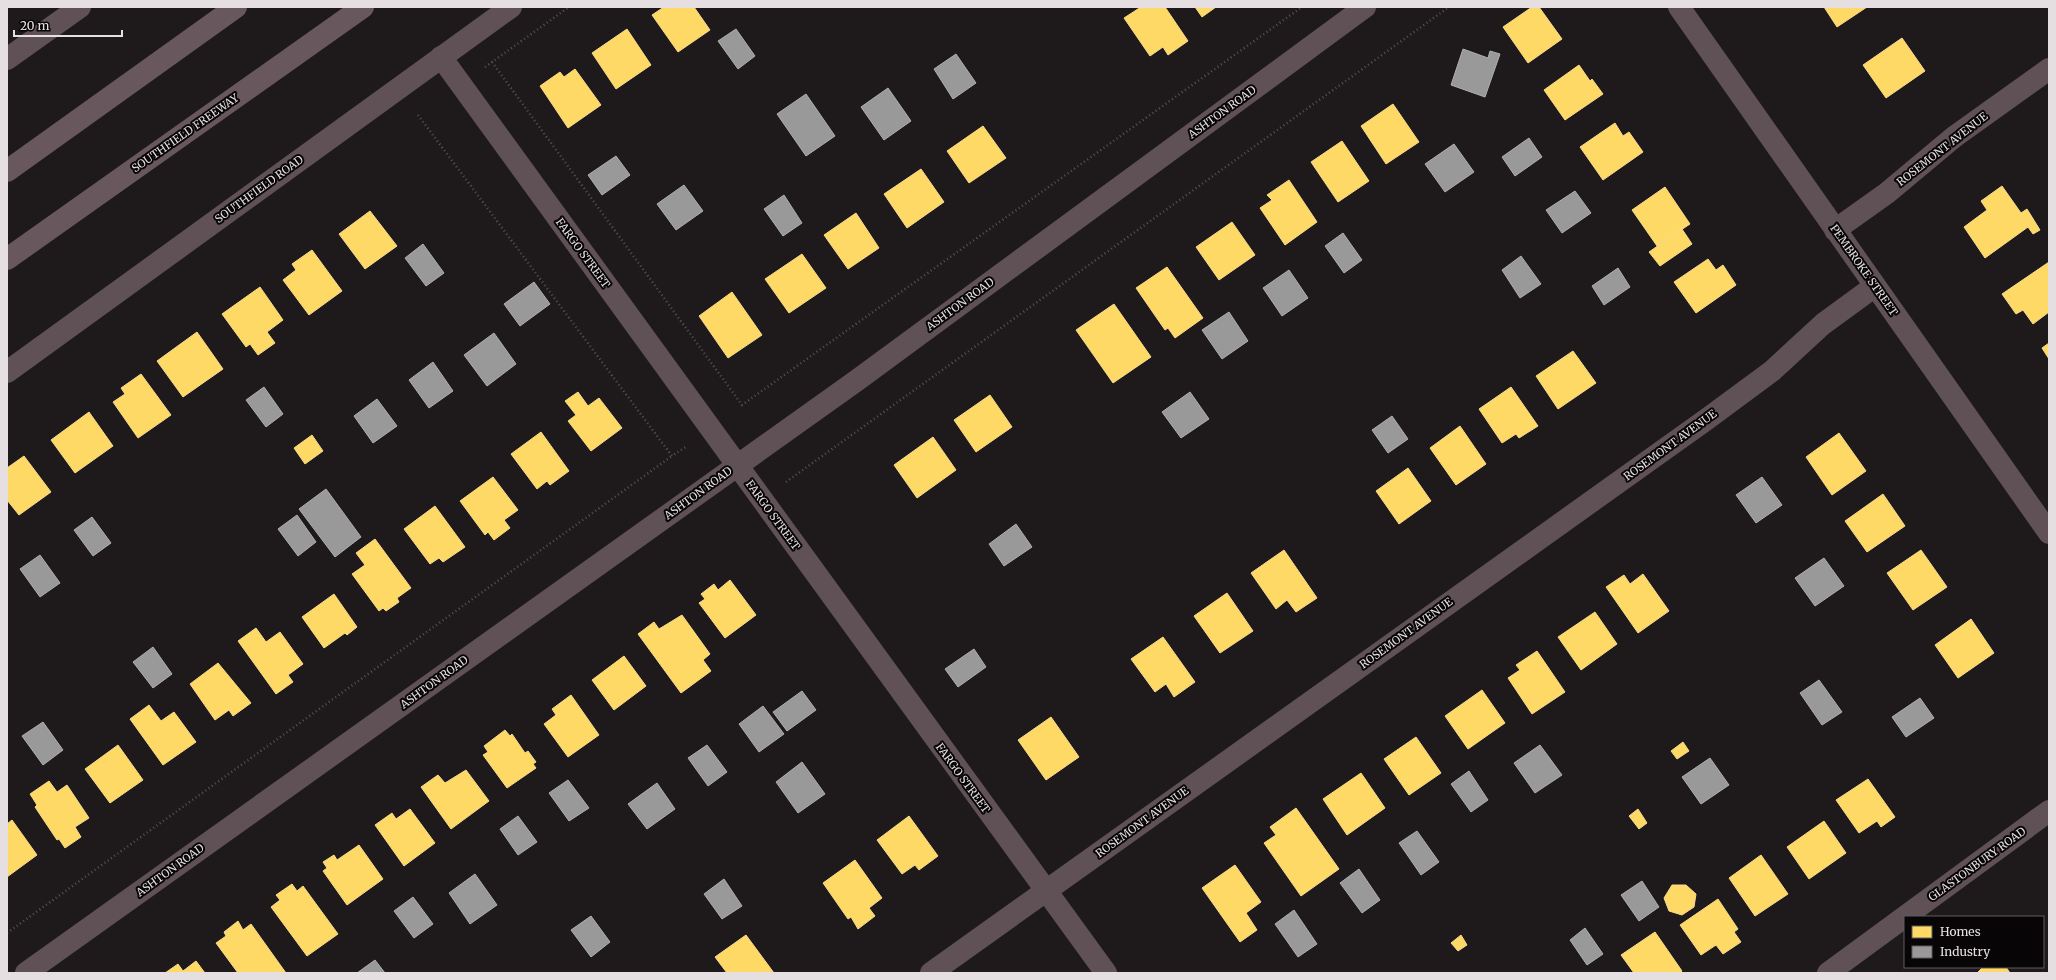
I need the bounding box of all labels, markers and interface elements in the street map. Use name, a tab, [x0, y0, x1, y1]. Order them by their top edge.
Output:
scale bar	[14, 12, 122, 38]
text: 20 m	[20, 18, 49, 33]
street label: ASHTON ROAD	[1184, 83, 1259, 142]
street label: SOUTHFIELD FREEWAY	[129, 90, 242, 175]
street label: ROSEMONT AVENUE	[1894, 109, 1990, 189]
street label: SOUTHFIELD ROAD	[212, 152, 306, 226]
street label: FARGO STREET	[553, 215, 613, 291]
street label: PEMBROKE STREET	[1827, 222, 1901, 319]
street label: ASHTON ROAD	[922, 275, 997, 334]
street label: ROSEMONT AVENUE	[1621, 407, 1719, 483]
street label: ASHTON ROAD	[660, 464, 735, 523]
street label: FARGO STREET	[743, 477, 803, 553]
street label: ROSEMONT AVENUE	[1357, 595, 1455, 671]
street label: ASHTON ROAD	[396, 653, 471, 712]
street label: FARGO STREET	[933, 740, 993, 816]
street label: ROSEMONT AVENUE	[1093, 784, 1191, 860]
street label: GLASTONBURY ROAD	[1926, 824, 2028, 904]
street label: ASHTON ROAD	[132, 841, 207, 900]
legend	[1904, 916, 2044, 968]
text: Homes	[1940, 924, 1981, 939]
text: Industry	[1940, 944, 1990, 959]

